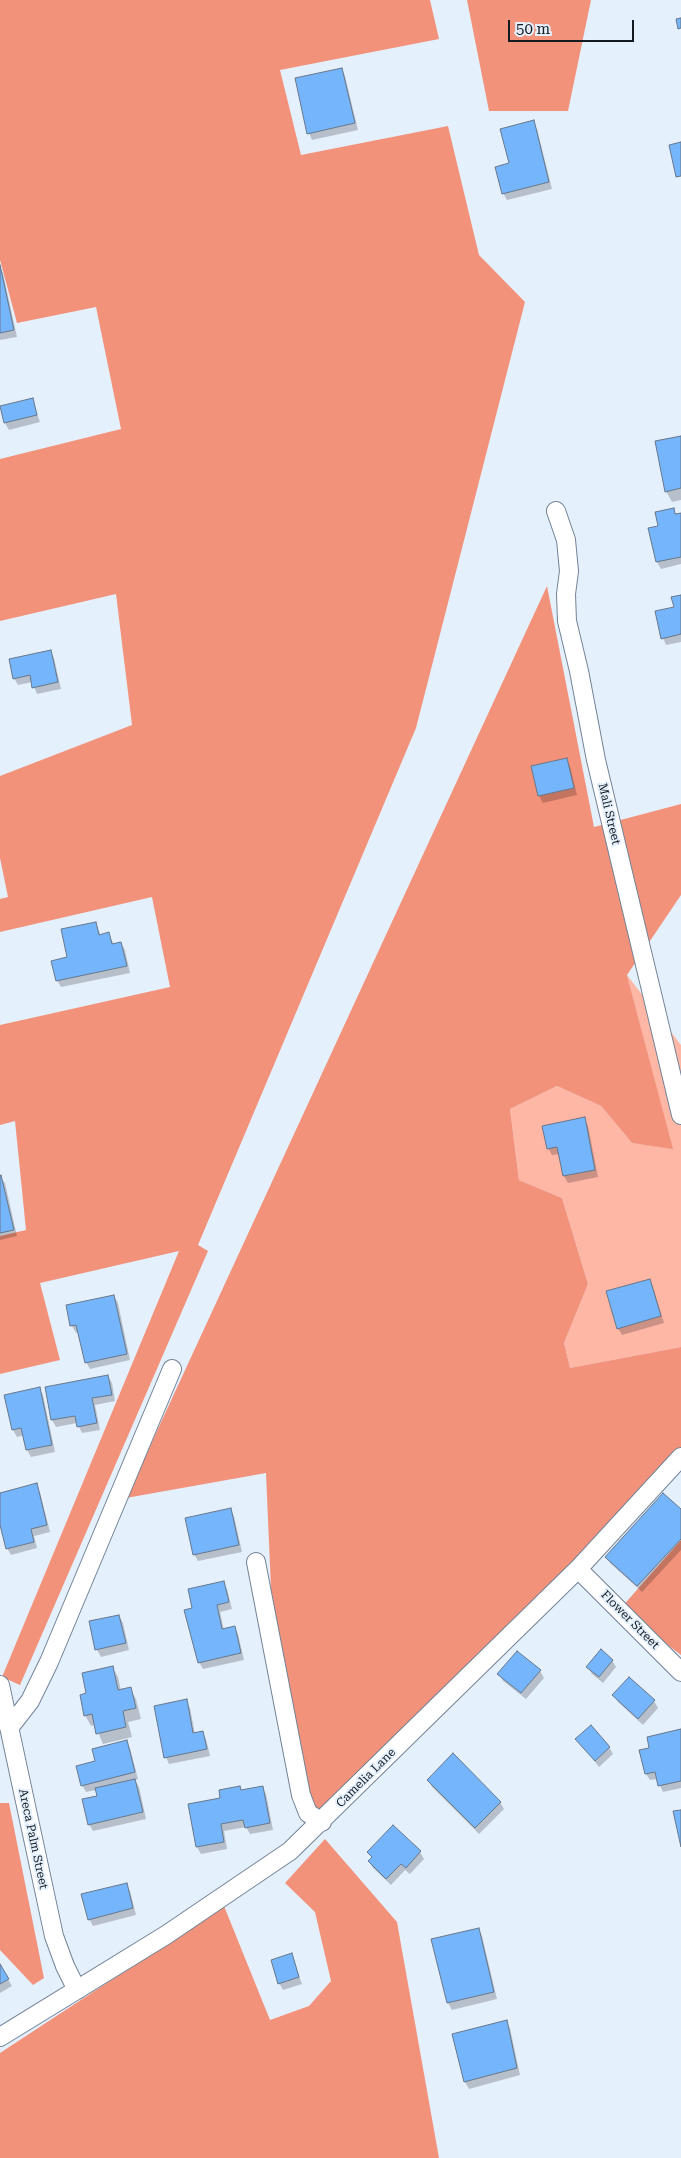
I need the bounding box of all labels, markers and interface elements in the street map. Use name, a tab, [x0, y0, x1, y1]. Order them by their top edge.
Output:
scale bar	[511, 10, 637, 42]
text: 50 m	[516, 20, 550, 38]
street label: Mali Street	[595, 782, 623, 846]
street label: Flower Street	[598, 1588, 662, 1652]
street label: Camelia Lane	[333, 1745, 399, 1811]
street label: Areca Palm Street	[15, 1788, 51, 1890]

